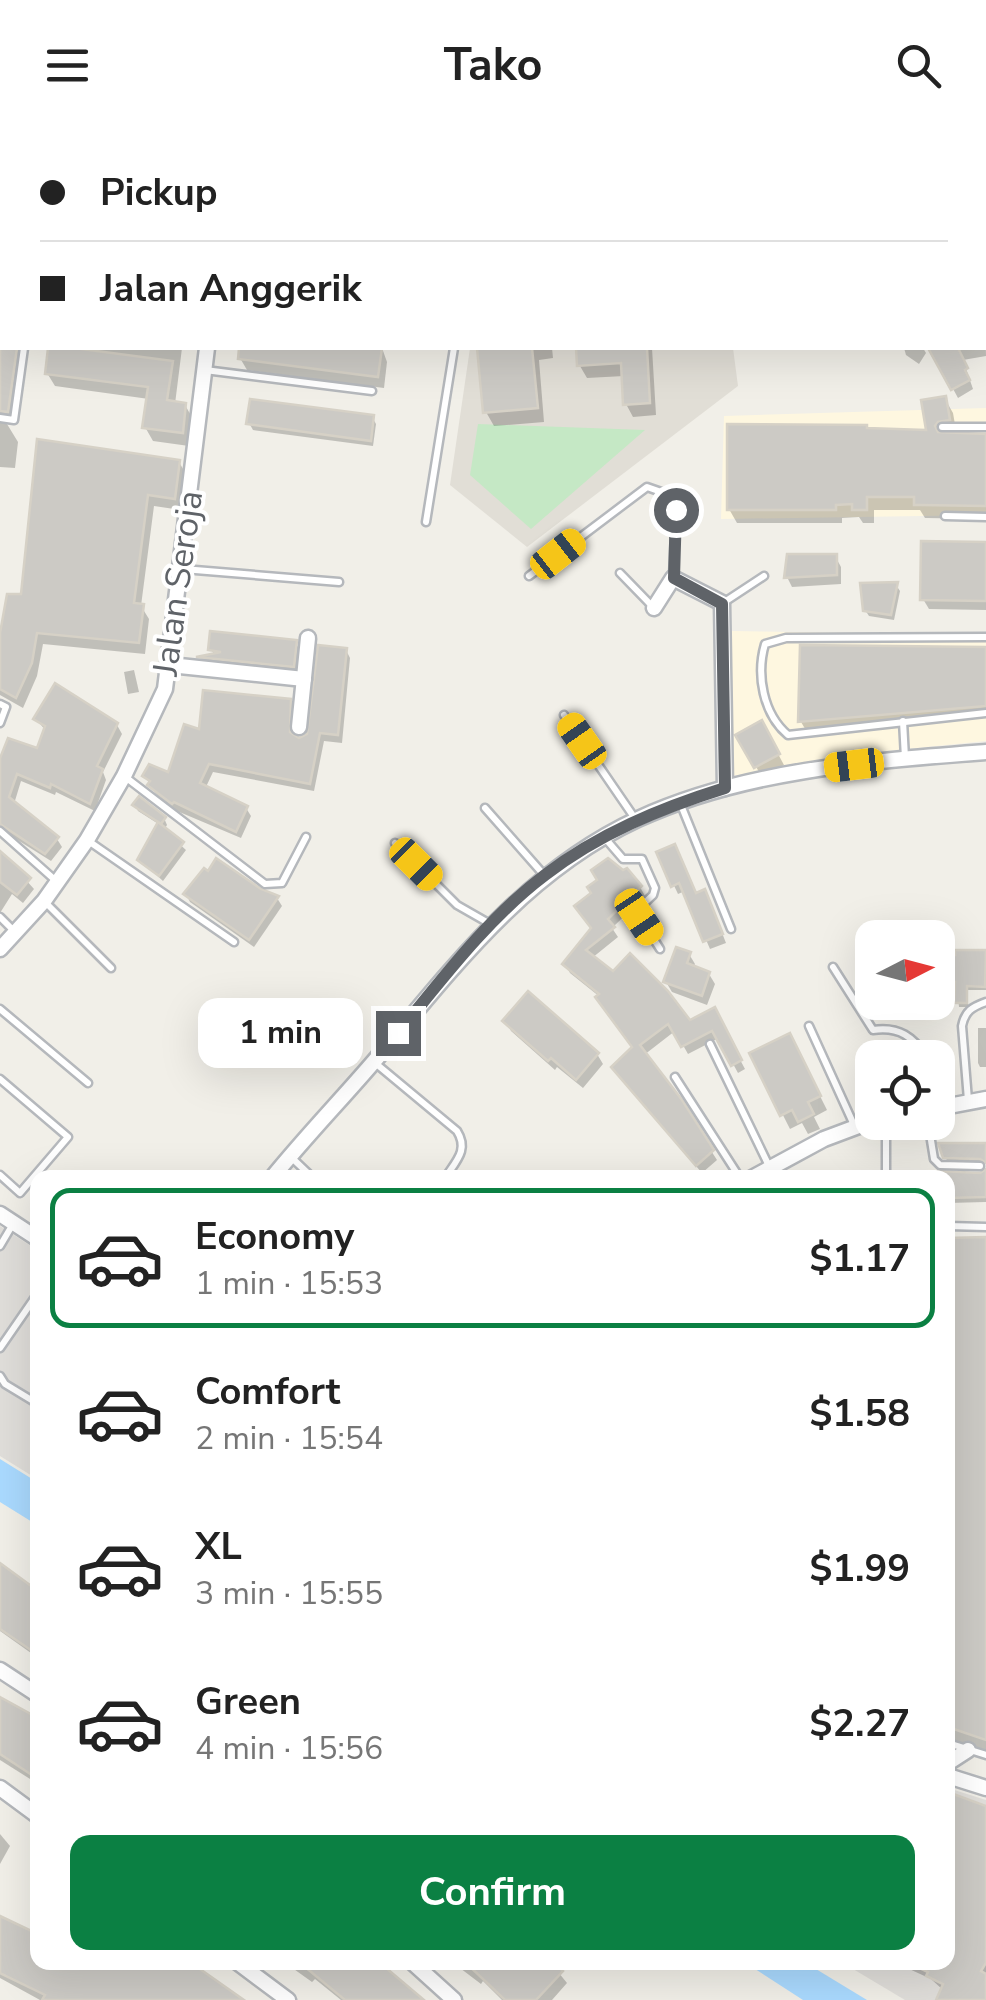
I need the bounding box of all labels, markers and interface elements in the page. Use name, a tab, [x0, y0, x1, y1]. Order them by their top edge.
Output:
text: Tako	[444, 35, 542, 96]
icon: menu	[40, 38, 95, 93]
icon: search	[891, 38, 946, 93]
text: Pickup	[100, 167, 218, 218]
text: Jalan Anggerik	[100, 263, 362, 314]
street label: Jalan Seroja	[142, 487, 214, 680]
route start	[654, 488, 699, 533]
car	[525, 524, 591, 584]
car	[553, 708, 611, 774]
car	[822, 746, 886, 784]
car	[384, 832, 448, 896]
car	[610, 884, 668, 950]
north arrow	[855, 920, 955, 1020]
map controls	[855, 920, 955, 1140]
callout: 1 min	[198, 998, 363, 1068]
text: 1 min	[239, 1011, 322, 1054]
route end	[376, 1011, 421, 1056]
button: locate	[855, 1040, 955, 1140]
text: Economy	[195, 1211, 354, 1262]
icon: car	[75, 1213, 165, 1303]
text: $1.17	[809, 1233, 910, 1284]
text: 1 min · 15:53	[195, 1262, 383, 1305]
text: Comfort	[195, 1366, 340, 1417]
icon: car	[75, 1368, 165, 1458]
text: $1.58	[809, 1388, 910, 1439]
text: 2 min · 15:54	[195, 1417, 383, 1460]
text: XL	[195, 1521, 242, 1572]
icon: car	[75, 1523, 165, 1613]
text: $1.99	[809, 1543, 910, 1594]
text: 3 min · 15:55	[195, 1572, 383, 1615]
text: Green	[195, 1676, 301, 1727]
icon: car	[75, 1678, 165, 1768]
text: $2.27	[809, 1698, 910, 1749]
text: 4 min · 15:56	[195, 1727, 383, 1770]
button: Confirm	[70, 1835, 915, 1950]

